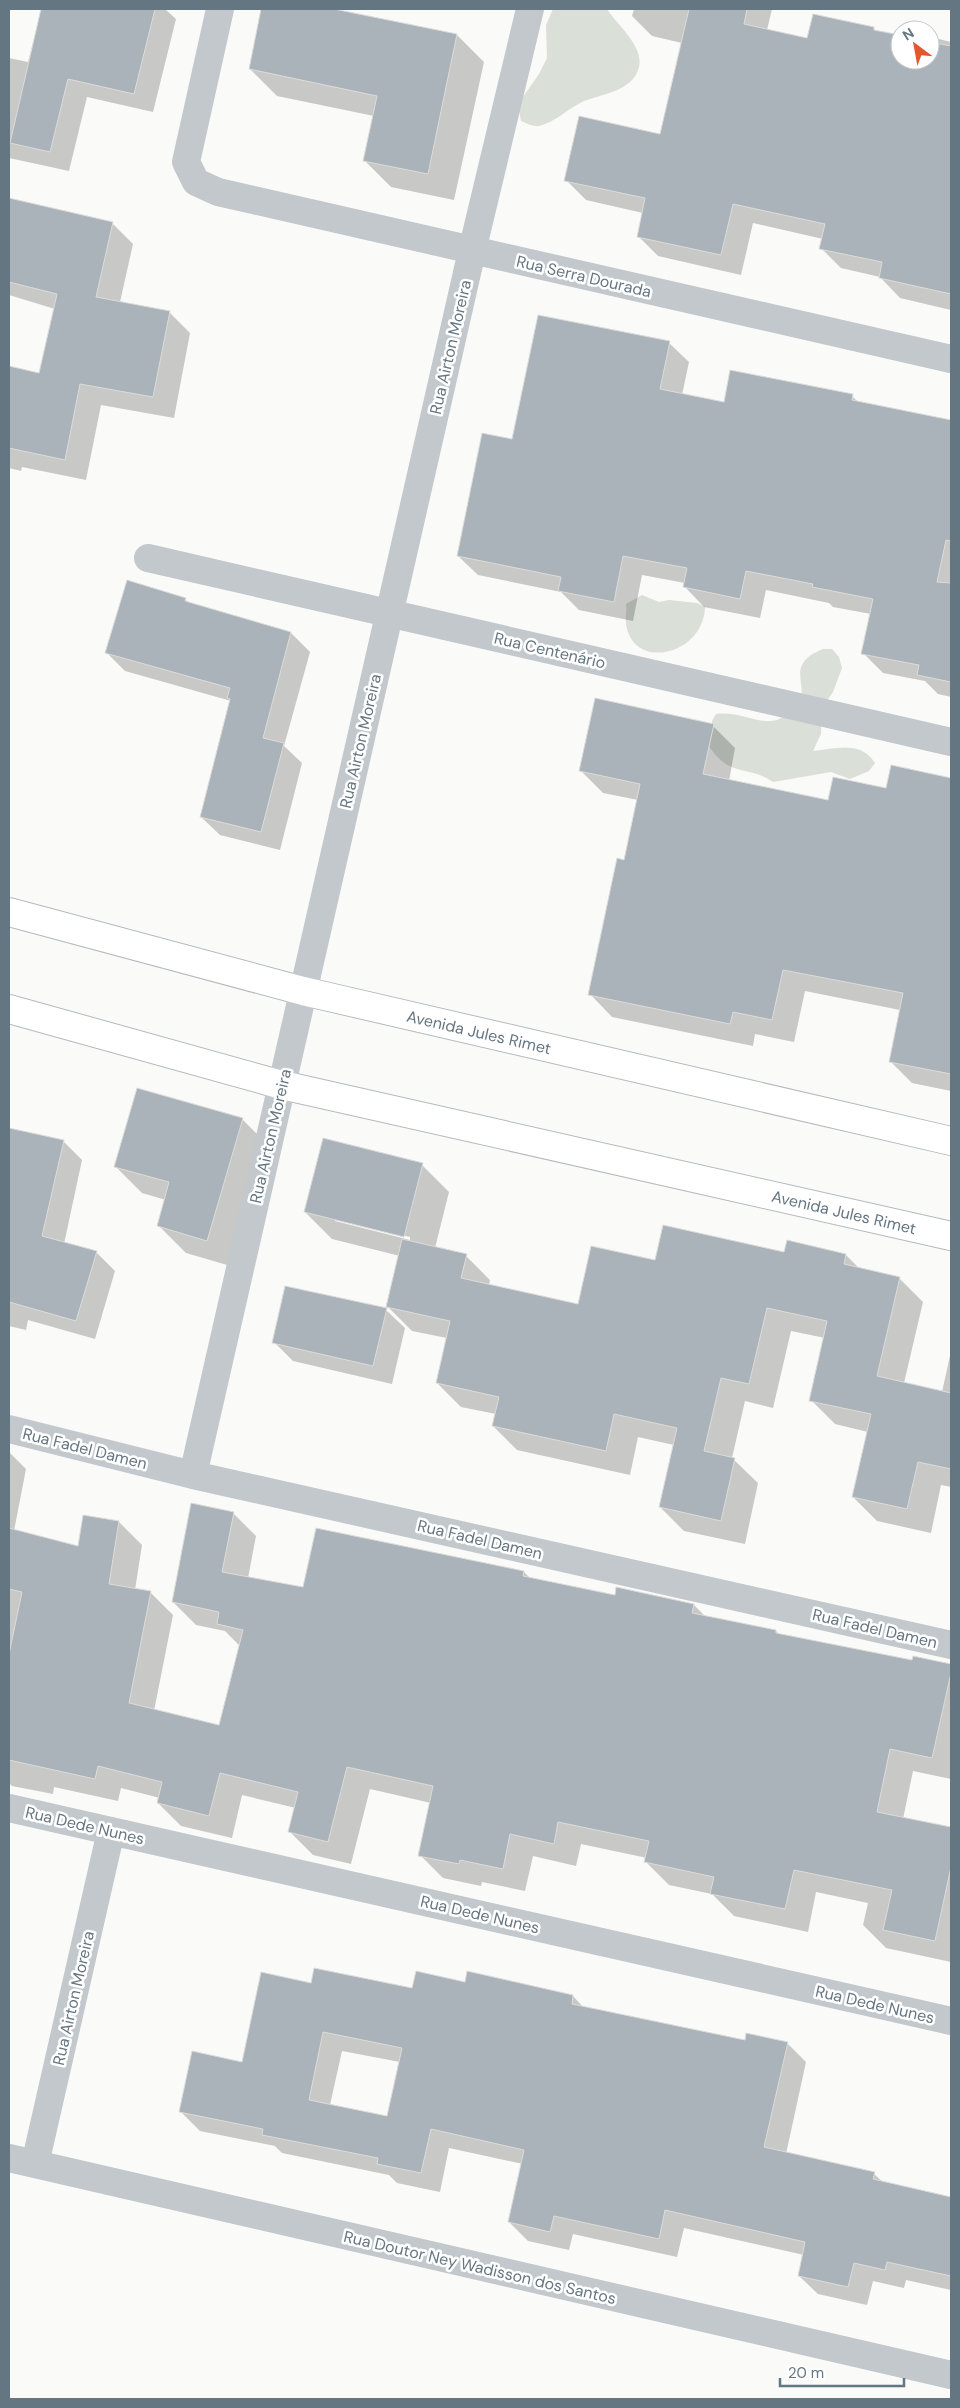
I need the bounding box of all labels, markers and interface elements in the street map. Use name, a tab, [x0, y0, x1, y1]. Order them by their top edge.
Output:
north arrow	[890, 20, 940, 70]
text: N	[899, 24, 917, 44]
street label: Rua Serra Dourada	[514, 251, 653, 302]
street label: Rua Airton Moreira	[425, 278, 476, 416]
street label: Rua Centenário	[492, 627, 608, 674]
street label: Rua Airton Moreira	[335, 672, 386, 810]
street label: Avenida Jules Rimet	[405, 1006, 553, 1059]
street label: Rua Airton Moreira	[245, 1067, 296, 1205]
street label: Avenida Jules Rimet	[770, 1186, 918, 1239]
street label: Rua Fadel Damen	[20, 1423, 149, 1474]
street label: Rua Fadel Damen	[415, 1515, 544, 1564]
street label: Rua Fadel Damen	[810, 1604, 939, 1653]
street label: Rua Dede Nunes	[23, 1802, 147, 1849]
street label: Rua Dede Nunes	[418, 1891, 542, 1938]
street label: Rua Airton Moreira	[48, 1929, 99, 2067]
street label: Rua Dede Nunes	[813, 1981, 937, 2028]
street label: Rua Doutor Ney Wadisson dos Santos	[342, 2226, 618, 2309]
scale bar	[780, 2356, 904, 2388]
text: 20 m	[788, 2363, 824, 2383]

